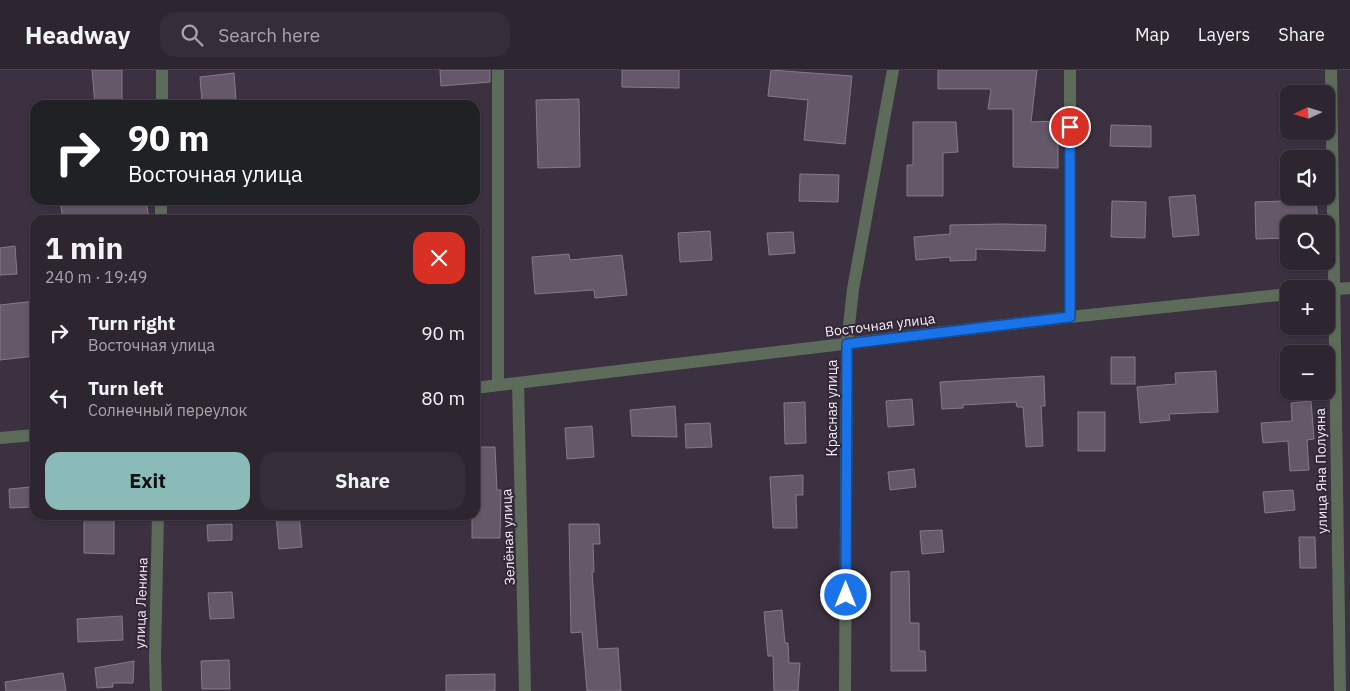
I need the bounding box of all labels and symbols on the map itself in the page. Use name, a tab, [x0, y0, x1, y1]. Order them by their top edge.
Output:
north arrow	[1280, 85, 1335, 140]
pin	[1049, 106, 1091, 148]
street label: Восточная улица	[824, 309, 937, 341]
street label: Красная улица	[823, 359, 841, 457]
street label: улица Яна Полуяна	[1311, 408, 1331, 534]
street label: Зелёная улица	[497, 488, 519, 586]
street label: улица Ленина	[130, 556, 152, 649]
position arrow	[819, 568, 871, 620]

